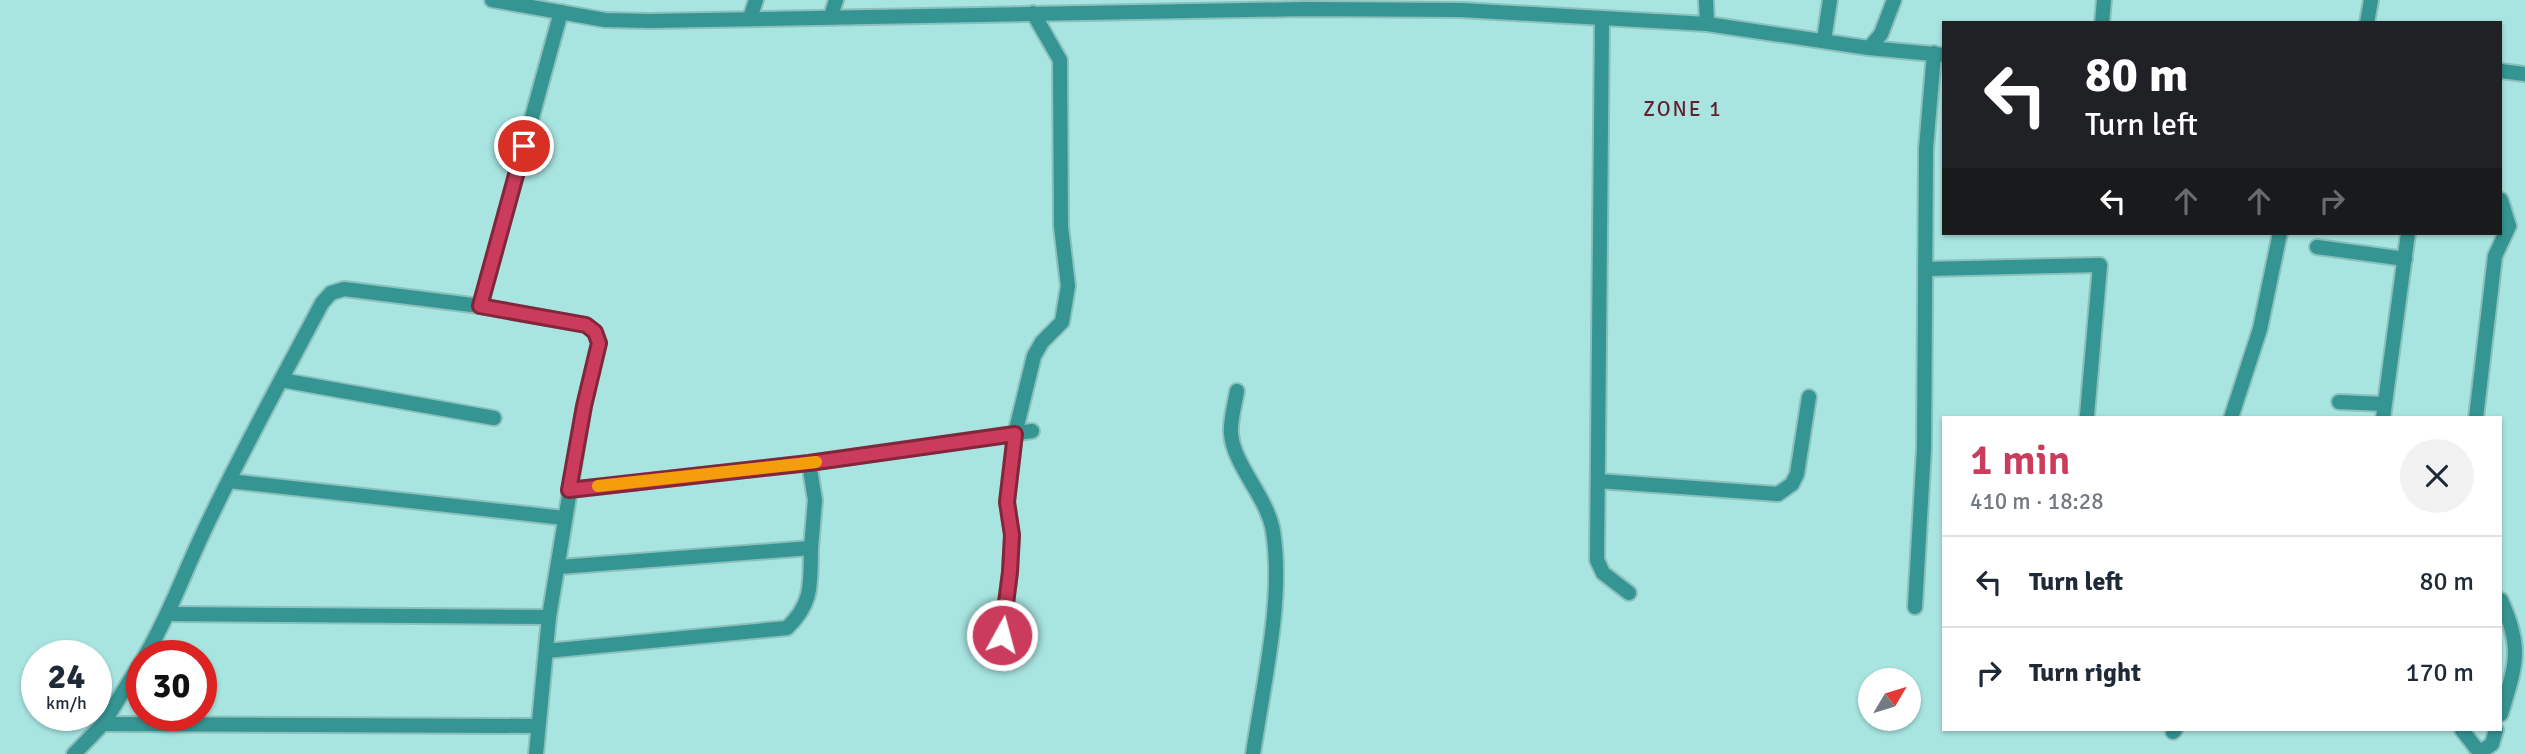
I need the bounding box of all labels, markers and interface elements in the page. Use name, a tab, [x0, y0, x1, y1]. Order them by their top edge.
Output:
text: 80 m	[2085, 45, 2188, 105]
icon: left	[1970, 49, 2061, 140]
district label: ZONE 1	[1643, 96, 1723, 122]
text: Turn left	[2085, 105, 2198, 144]
pin	[494, 116, 554, 176]
icon: arrive	[505, 127, 543, 165]
icon: left	[2094, 182, 2132, 220]
icon: ahead	[2167, 182, 2205, 220]
icon: ahead	[2240, 182, 2278, 220]
icon: right	[2313, 182, 2351, 220]
text: 1 min	[1970, 435, 2071, 486]
button: close	[2400, 439, 2474, 513]
text: 410 m · 18:28	[1970, 487, 2104, 516]
icon: left	[1970, 563, 2008, 601]
text: Turn left	[2029, 566, 2123, 598]
text: 80 m	[2419, 566, 2474, 598]
position arrow	[965, 598, 1039, 672]
speed limit sign: 30	[126, 640, 217, 731]
icon: right	[1970, 654, 2008, 692]
text: 24	[48, 655, 85, 698]
text: Turn right	[2029, 657, 2141, 689]
text: 170 m	[2405, 657, 2474, 689]
north arrow	[1858, 668, 1922, 732]
map controls	[1858, 668, 1921, 731]
text: km/h	[46, 692, 87, 714]

